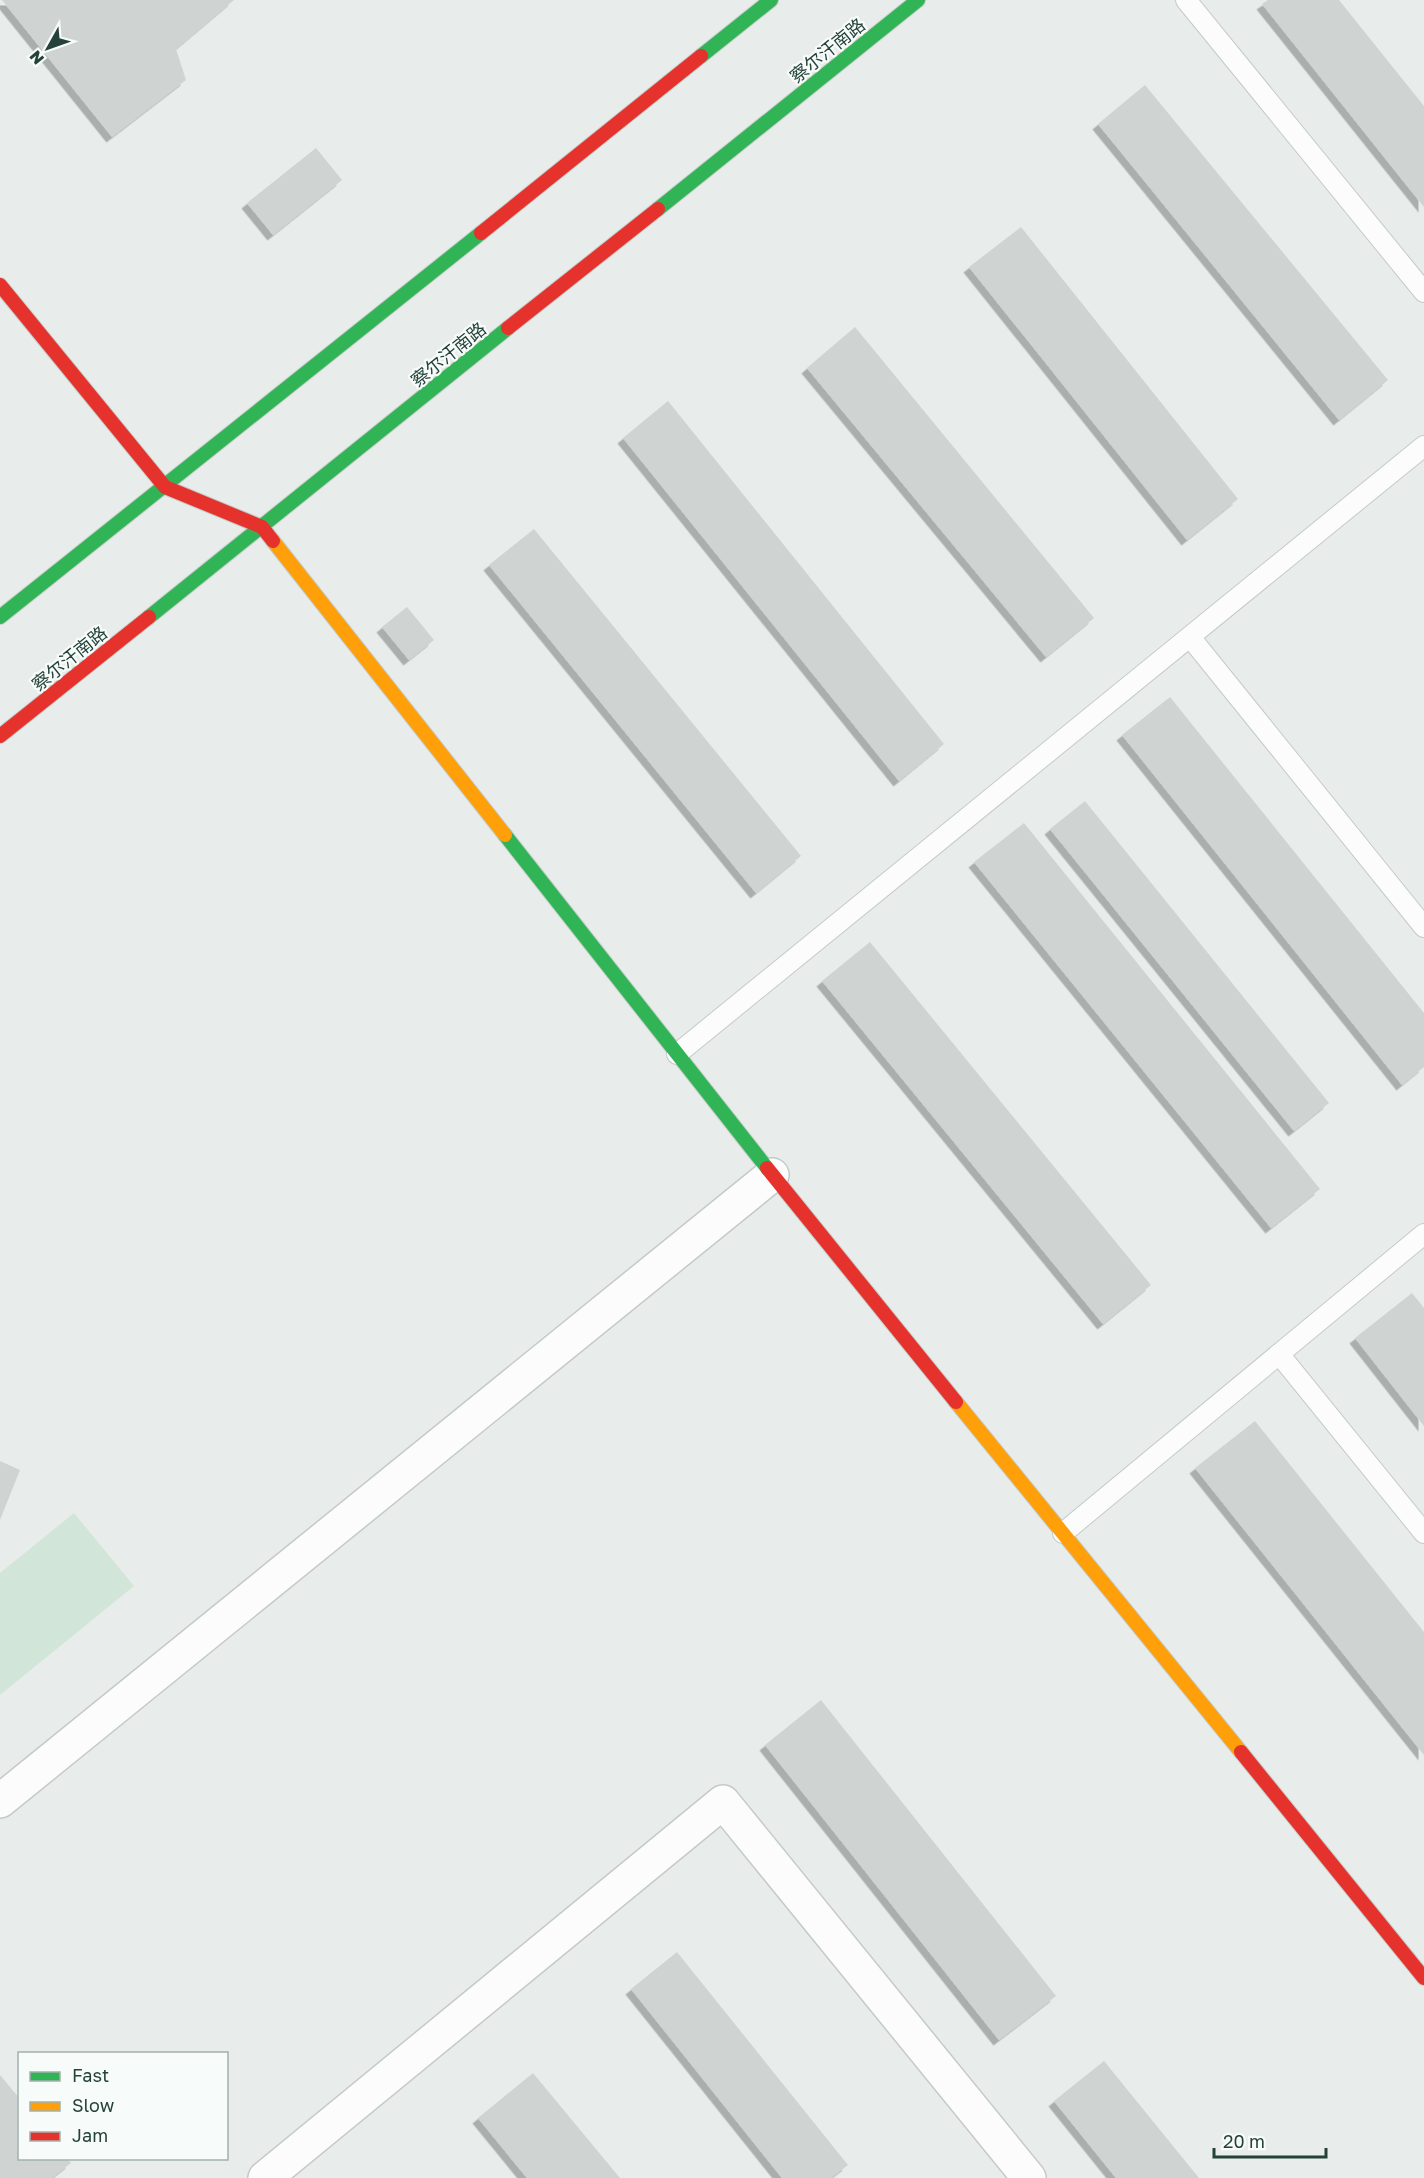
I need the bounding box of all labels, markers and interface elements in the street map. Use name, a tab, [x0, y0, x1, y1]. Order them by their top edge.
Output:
street label: 察尔汗南路	[785, 13, 869, 87]
north arrow	[18, 18, 78, 78]
text: N	[25, 47, 48, 69]
street label: 察尔汗南路	[406, 317, 490, 391]
street label: 察尔汗南路	[27, 621, 111, 695]
legend	[18, 2052, 228, 2160]
text: Fast	[72, 2064, 109, 2086]
text: Slow	[72, 2094, 115, 2116]
scale bar	[1214, 2121, 1326, 2159]
text: Jam	[72, 2124, 108, 2146]
text: 20 m	[1223, 2130, 1265, 2152]

